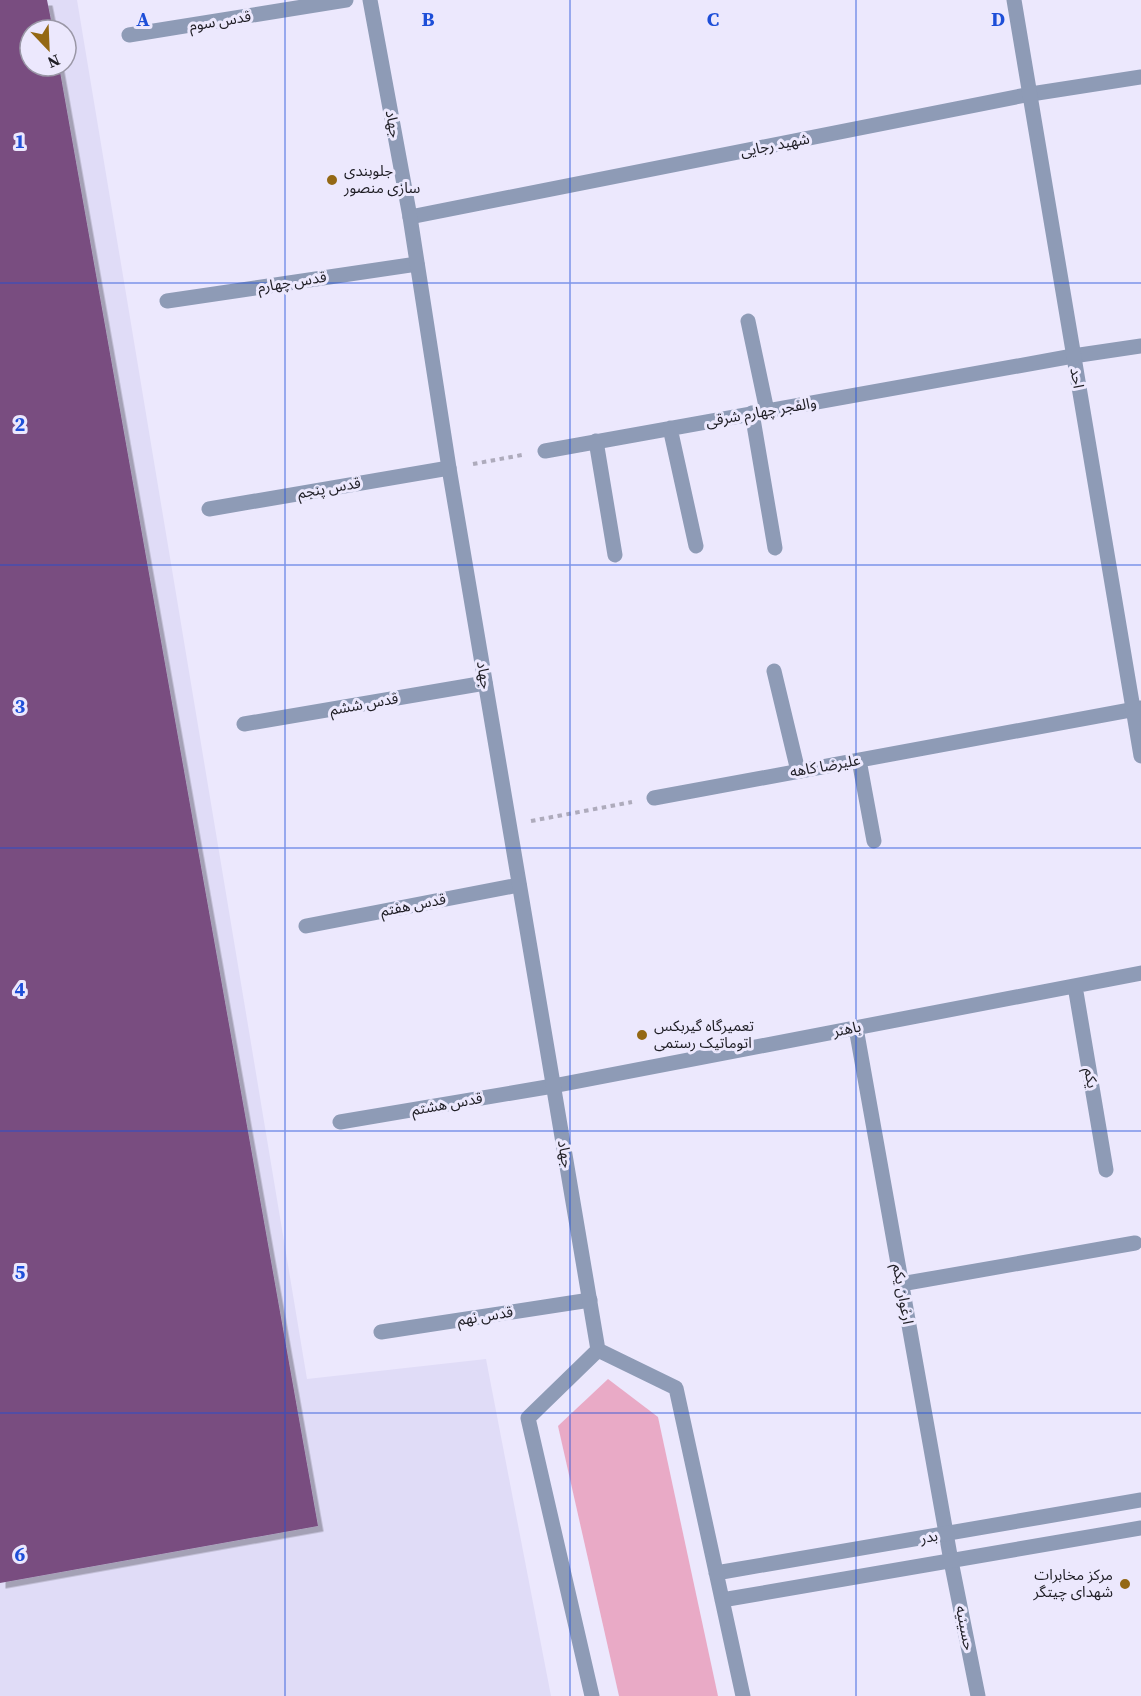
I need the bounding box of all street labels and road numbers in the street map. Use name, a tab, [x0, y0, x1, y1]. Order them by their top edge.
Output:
street label: قدس سوم	[187, 5, 253, 37]
street label: جهاد	[381, 108, 406, 140]
street label: شهید رجایی	[739, 127, 812, 162]
street label: قدس چهارم	[256, 266, 328, 298]
street label: احد	[1065, 366, 1090, 390]
street label: والفجر چهارم شرقی	[704, 391, 818, 433]
street label: قدس پنجم	[296, 472, 363, 504]
street label: جهاد	[472, 659, 497, 691]
street label: قدس ششم	[328, 687, 400, 721]
street label: علیرضا کاهه	[788, 749, 862, 782]
street label: قدس هفتم	[378, 888, 448, 922]
street label: باهنر	[830, 1016, 863, 1042]
street label: یکم	[1079, 1066, 1103, 1090]
street label: قدس هشتم	[410, 1087, 485, 1121]
street label: جهاد	[553, 1138, 578, 1170]
street label: ارغوان یکم	[887, 1262, 919, 1326]
street label: قدس نهم	[455, 1301, 515, 1331]
street label: بدر	[917, 1525, 939, 1549]
street label: حسینیه	[951, 1604, 980, 1652]

